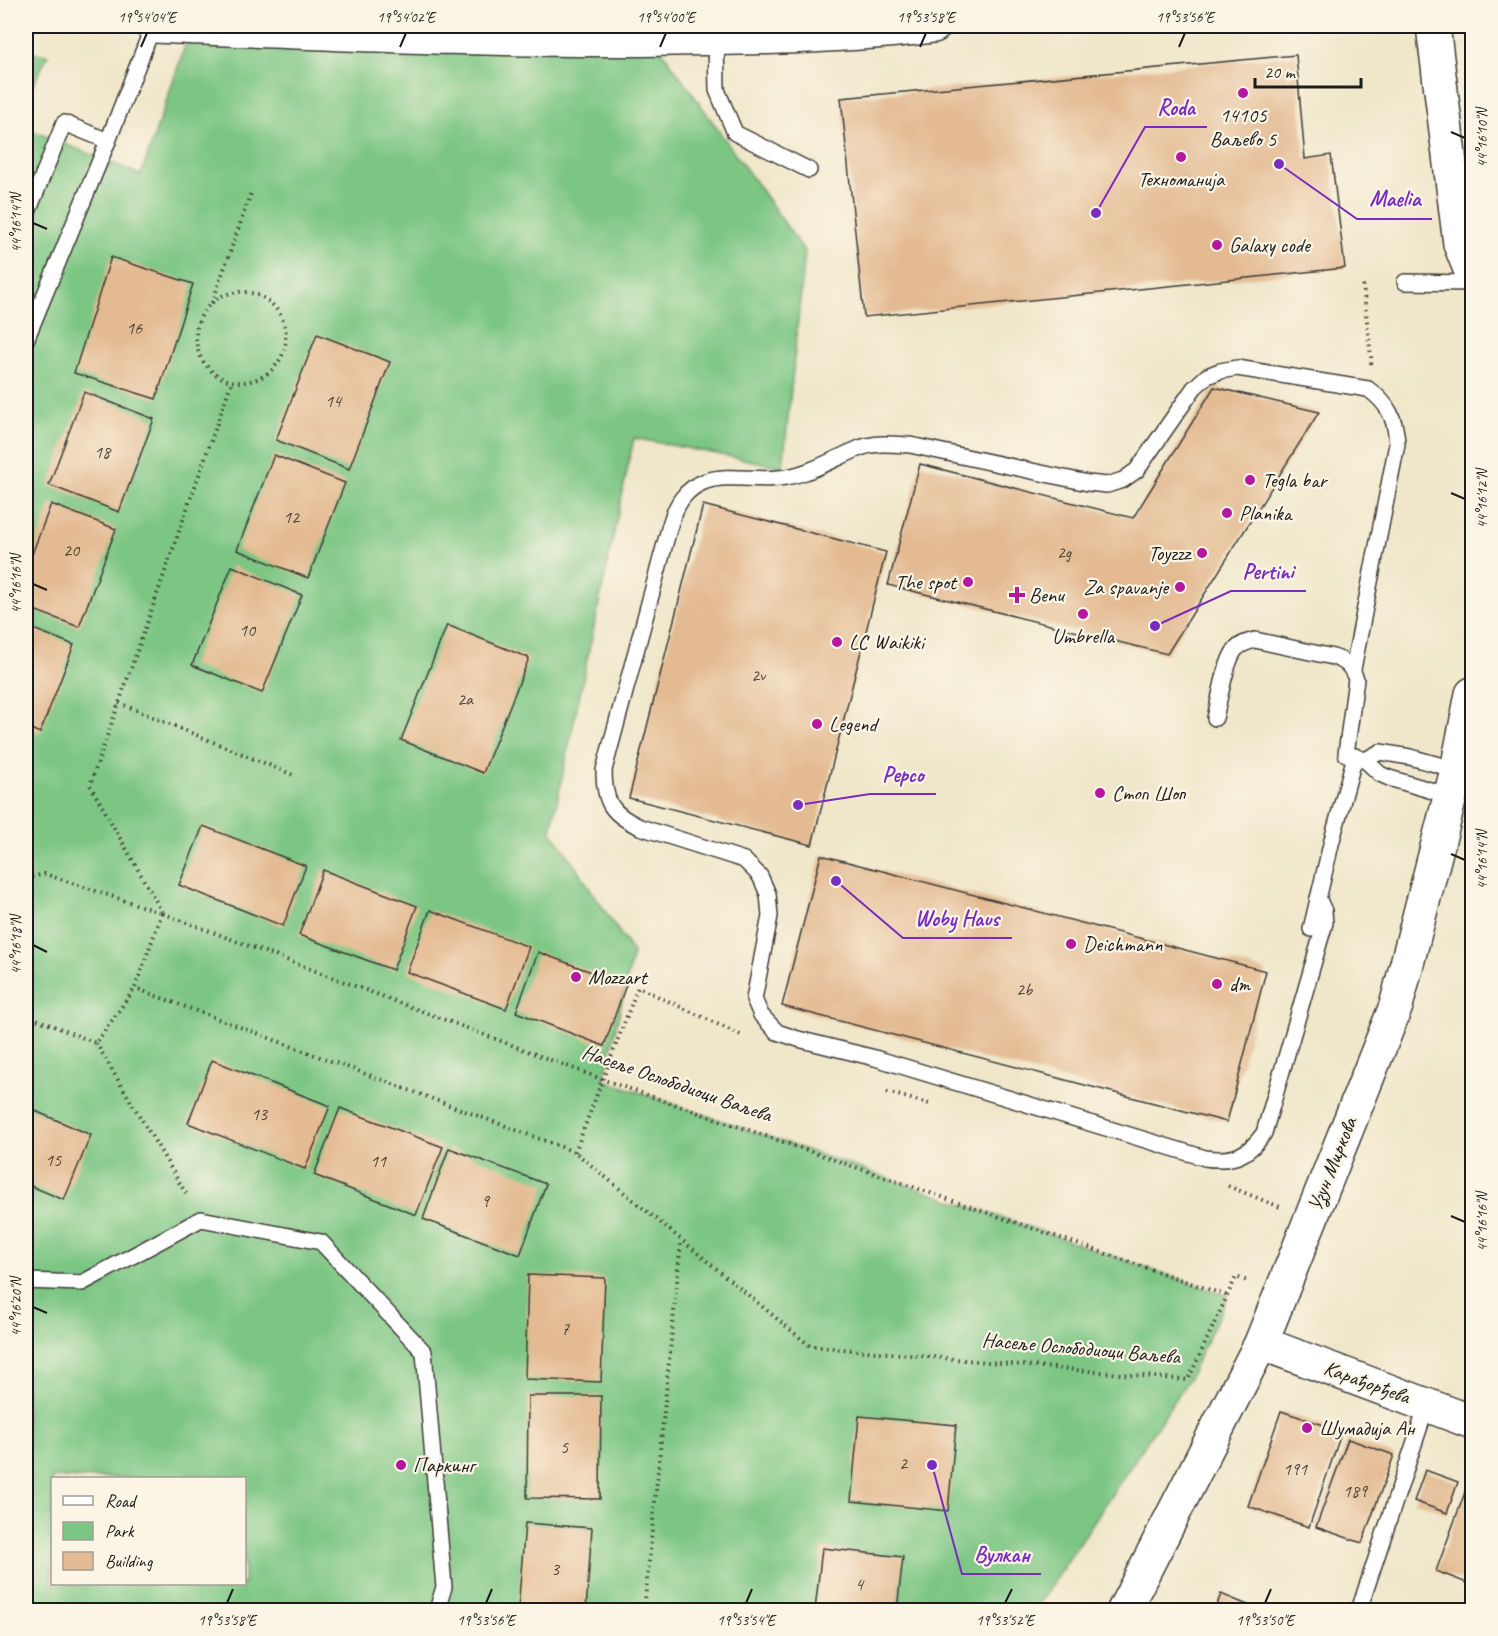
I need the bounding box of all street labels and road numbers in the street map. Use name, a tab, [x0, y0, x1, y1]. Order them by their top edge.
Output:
street label: Насеље Ослободиоци Ваљева	[579, 1038, 777, 1128]
street label: Узун Миркова	[1301, 1112, 1364, 1215]
street label: Насеље Ослободиоци Ваљева	[981, 1326, 1183, 1370]
street label: Карађорђева	[1320, 1354, 1415, 1410]

